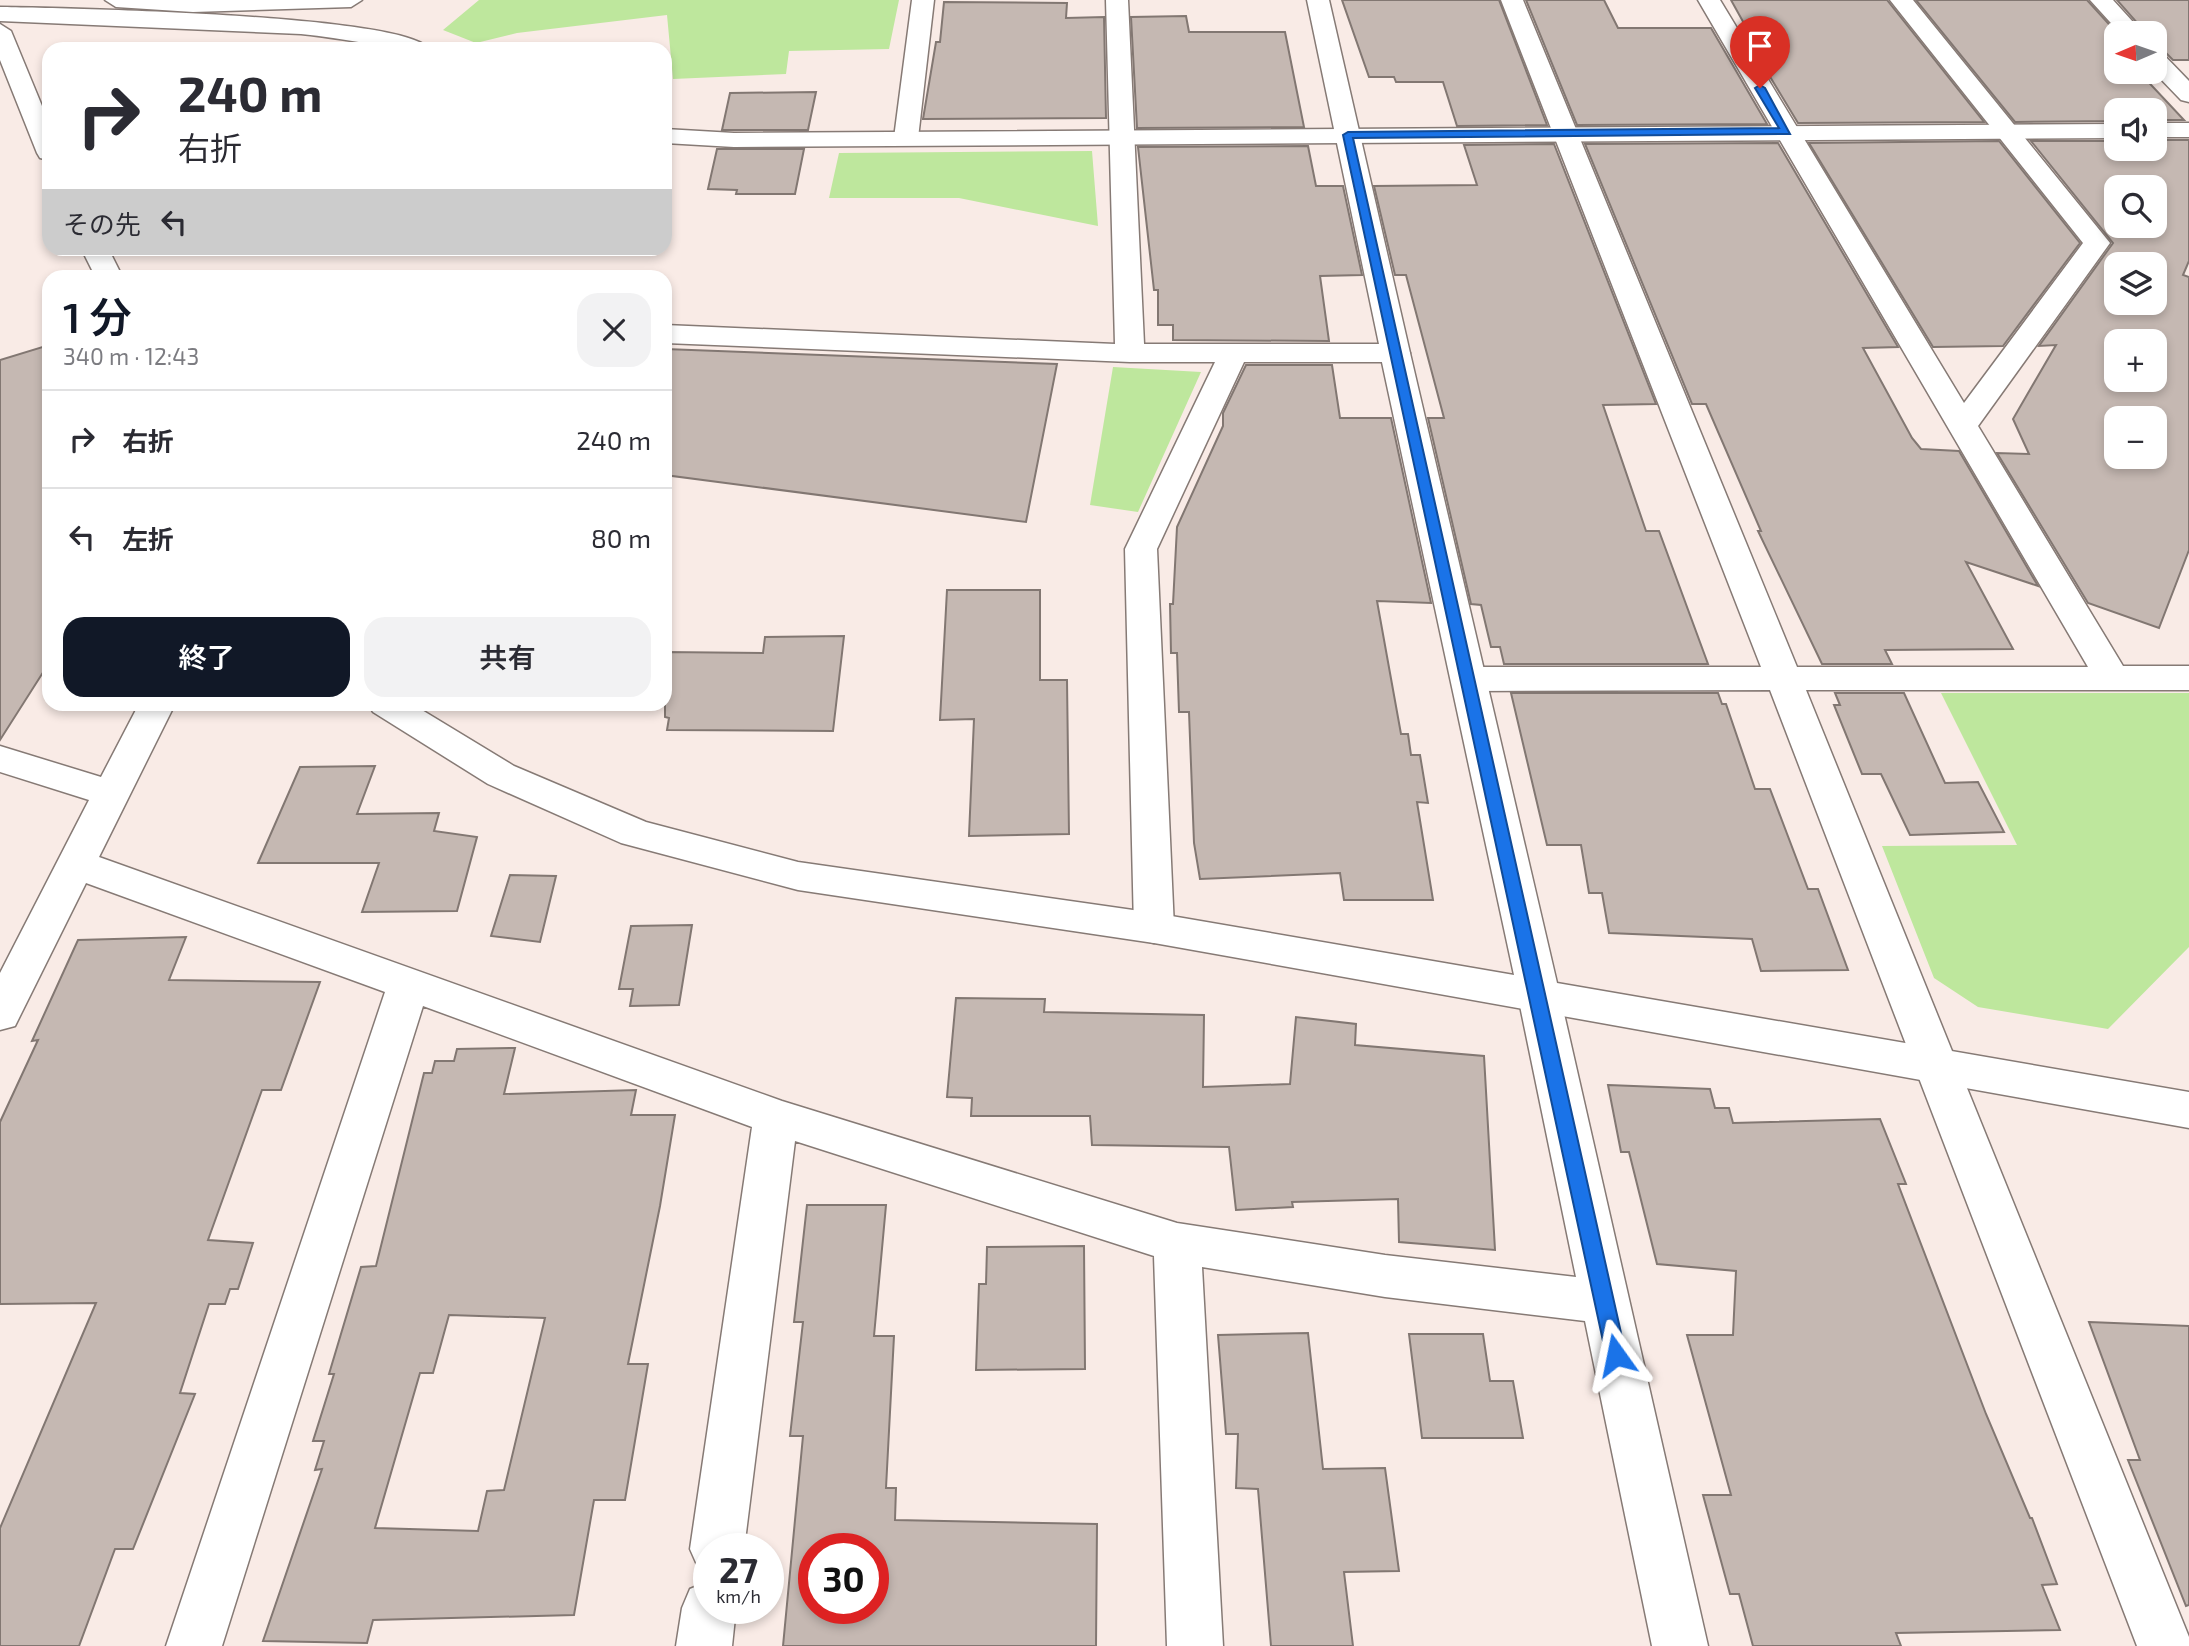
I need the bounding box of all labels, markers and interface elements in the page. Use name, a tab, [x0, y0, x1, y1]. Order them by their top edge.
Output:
pin	[1730, 16, 1790, 88]
north arrow	[2104, 21, 2166, 84]
map controls	[2104, 21, 2167, 469]
icon: arrive	[1741, 27, 1779, 65]
text: 240 m	[178, 63, 322, 122]
icon: right	[63, 70, 154, 161]
button: sound	[2104, 98, 2167, 161]
text: 右折	[178, 128, 242, 166]
button: search	[2104, 175, 2167, 238]
icon: left	[155, 203, 193, 241]
text: その先	[63, 208, 141, 239]
button: layers	[2104, 252, 2167, 315]
text: 1 分	[63, 291, 132, 341]
button: close	[577, 293, 651, 367]
button: +	[2104, 329, 2167, 392]
text: 340 m · 12:43	[63, 342, 199, 370]
button: −	[2104, 406, 2167, 469]
icon: right	[63, 420, 101, 458]
text: 240 m	[576, 424, 651, 455]
text: 右折	[122, 425, 174, 456]
icon: left	[63, 518, 101, 556]
text: 80 m	[591, 522, 651, 553]
text: 左折	[122, 523, 174, 554]
button: 終了	[63, 617, 350, 697]
button: 共有	[364, 617, 651, 697]
position arrow	[1579, 1318, 1653, 1392]
speed limit sign: 30	[798, 1533, 889, 1624]
text: 27	[719, 1548, 758, 1590]
text: km/h	[716, 1585, 761, 1607]

